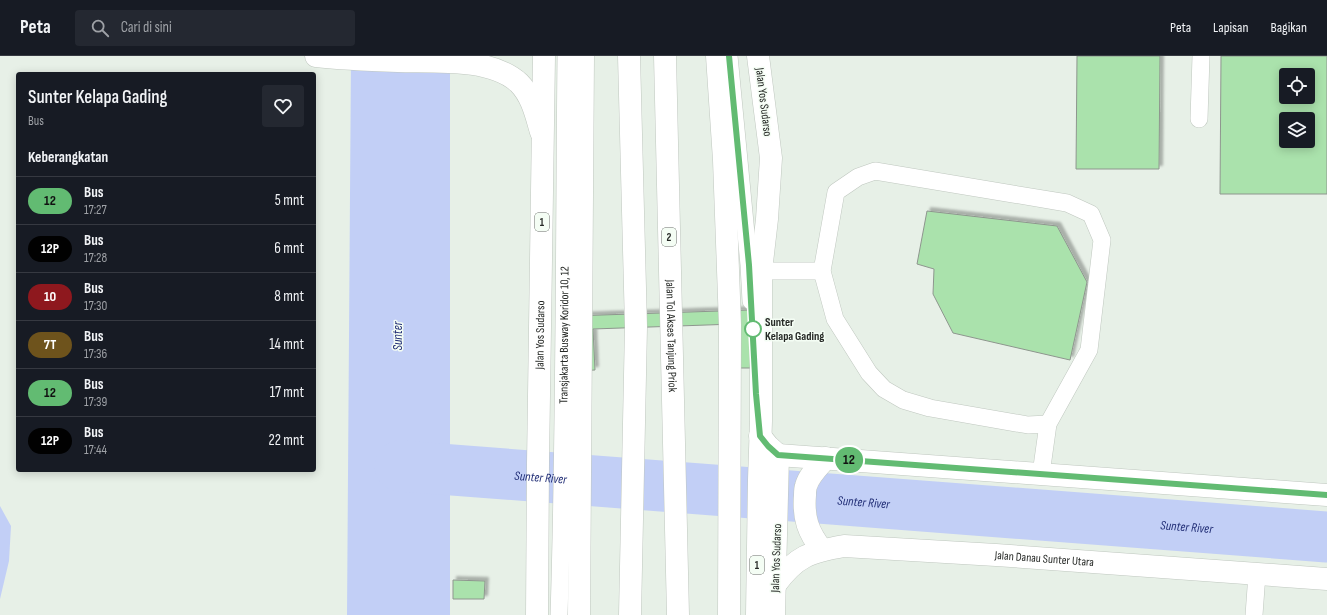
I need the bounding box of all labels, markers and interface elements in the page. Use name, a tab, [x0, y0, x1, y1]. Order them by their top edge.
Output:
search box	[75, 10, 355, 46]
text: Peta	[20, 16, 51, 39]
icon: search	[89, 17, 111, 39]
text: Cari di sini	[121, 18, 172, 37]
text: Peta	[1170, 19, 1191, 36]
text: Lapisan	[1213, 19, 1248, 36]
text: Bagikan	[1270, 19, 1307, 36]
street label: Jalan Yos Sudarso	[752, 66, 775, 137]
map controls	[1279, 68, 1315, 148]
button: locate	[1279, 68, 1315, 104]
button: heart	[262, 85, 304, 127]
text: Sunter Kelapa Gading	[28, 86, 167, 109]
button: layers	[1279, 112, 1315, 148]
text: Bus	[28, 113, 44, 129]
text: Keberangkatan	[28, 148, 108, 167]
text: Bus	[84, 183, 103, 202]
text: 5 mnt	[275, 191, 304, 210]
text: 12	[44, 192, 56, 209]
text: 17:27	[84, 202, 107, 218]
road number: 1	[535, 213, 549, 231]
road number: 2	[662, 228, 676, 246]
text: Bus	[84, 231, 103, 250]
text: 6 mnt	[274, 239, 304, 258]
text: 12P	[41, 240, 59, 257]
text: 17:28	[84, 250, 107, 266]
street label: Transjakarta Busway Koridor 10, 12	[556, 266, 572, 404]
street label: Jalan Tol Akses Tanjung Priok	[662, 278, 680, 393]
text: Bus	[84, 279, 103, 298]
text: 8 mnt	[274, 287, 304, 306]
text: 10	[44, 288, 56, 305]
text: 17:30	[84, 298, 107, 314]
street label: Jalan Yos Sudarso	[532, 300, 548, 371]
place label: Sunter Kelapa Gading	[765, 315, 824, 344]
water label: Sunter	[390, 320, 406, 350]
marker: Sunter Kelapa Gading	[744, 320, 762, 338]
text: Bus	[84, 327, 103, 346]
text: 14 mnt	[269, 335, 304, 354]
text: 7T	[44, 336, 56, 353]
text: 17:36	[84, 346, 107, 362]
text: Bus	[84, 375, 103, 394]
text: 17 mnt	[270, 383, 304, 402]
text: 12	[44, 384, 56, 401]
text: 17:39	[84, 394, 107, 410]
text: Bus	[84, 423, 103, 442]
text: 22 mnt	[269, 431, 304, 450]
text: 12P	[41, 432, 59, 449]
text: 17:44	[84, 442, 107, 458]
line badge: 12	[831, 447, 867, 473]
text: 12	[843, 451, 855, 468]
water label: Sunter River	[514, 468, 569, 488]
water label: Sunter River	[837, 493, 892, 513]
water label: Sunter River	[1160, 517, 1215, 537]
street label: Jalan Yos Sudarso	[768, 523, 785, 594]
street label: Jalan Danau Sunter Utara	[993, 548, 1095, 570]
road number: 1	[750, 556, 764, 574]

